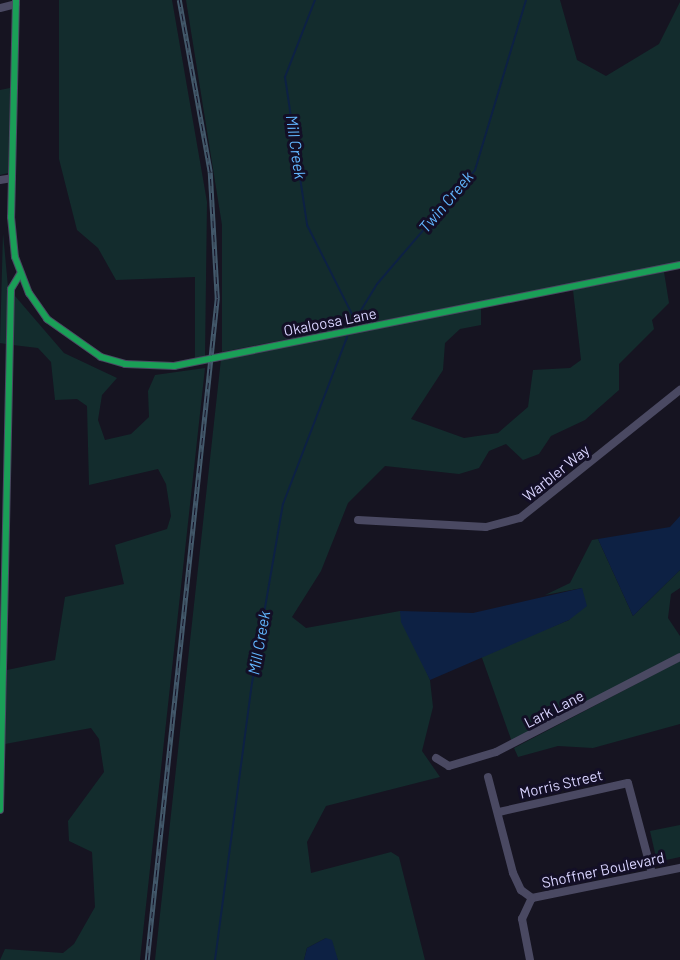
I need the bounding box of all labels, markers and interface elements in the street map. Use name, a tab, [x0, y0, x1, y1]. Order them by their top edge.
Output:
water label: Mill Creek	[282, 114, 310, 180]
water label: Twin Creek	[415, 167, 477, 237]
street label: Okaloosa Lane	[282, 304, 378, 340]
street label: Warbler Way	[519, 441, 593, 505]
water label: Mill Creek	[244, 610, 274, 676]
street label: Lark Lane	[521, 686, 587, 732]
street label: Morris Street	[518, 766, 604, 802]
street label: Shoffner Boulevard	[540, 848, 666, 892]

